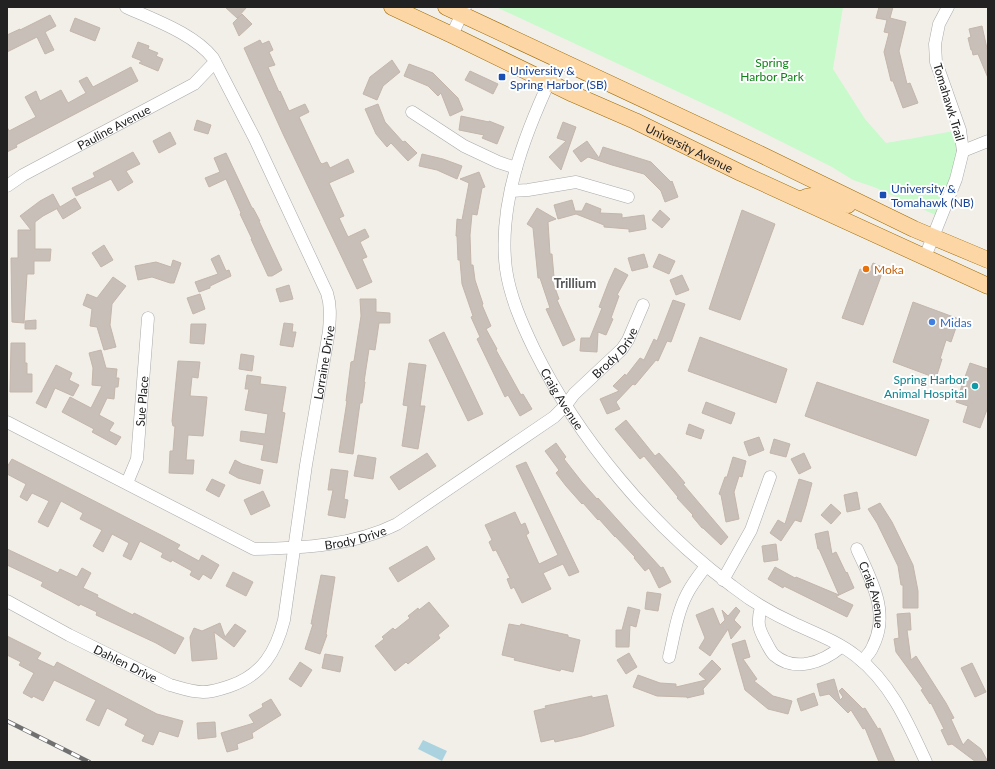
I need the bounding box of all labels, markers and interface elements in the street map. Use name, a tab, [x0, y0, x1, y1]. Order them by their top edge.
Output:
park label: Spring Harbor Park	[740, 55, 805, 84]
street label: Tomahawk Trail	[930, 61, 968, 143]
place label: University & Spring Harbor (SB)	[510, 63, 607, 92]
marker: University & Spring Harbor (SB)	[497, 72, 507, 82]
street label: Pauline Avenue	[74, 101, 153, 152]
street label: University Avenue	[643, 120, 736, 175]
place label: University & Tomahawk (NB)	[891, 181, 974, 210]
marker: University & Tomahawk (NB)	[878, 190, 888, 200]
place label: Moka	[874, 262, 904, 277]
marker: Moka	[861, 264, 871, 274]
district label: Trillium	[554, 275, 596, 291]
place label: Midas	[940, 315, 972, 330]
marker: Midas	[927, 317, 937, 327]
street label: Lorraine Drive	[310, 325, 337, 401]
street label: Brody Drive	[588, 325, 640, 381]
street label: Craig Avenue	[538, 365, 587, 432]
place label: Spring Harbor Animal Hospital	[884, 372, 968, 401]
street label: Sue Place	[132, 375, 151, 427]
marker: Spring Harbor Animal Hospital	[970, 381, 980, 391]
street label: Brody Drive	[324, 522, 388, 552]
street label: Craig Avenue	[856, 559, 887, 630]
street label: Dahlen Drive	[91, 641, 160, 685]

